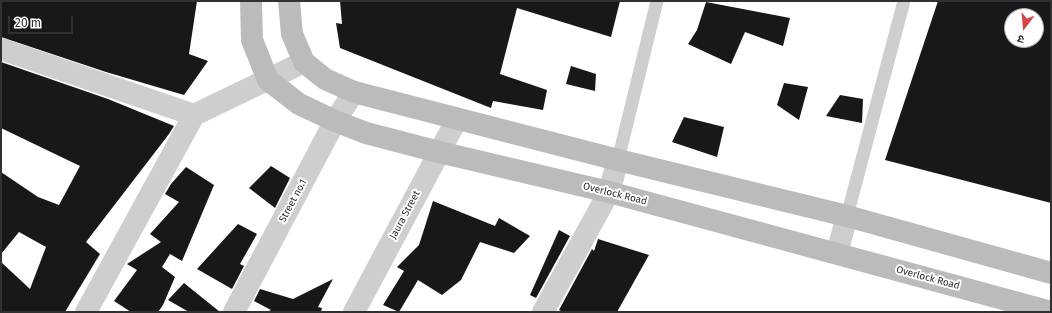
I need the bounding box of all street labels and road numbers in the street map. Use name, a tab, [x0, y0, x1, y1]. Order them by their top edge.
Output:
street label: Street no.1	[277, 177, 309, 225]
street label: Overlock Road	[582, 180, 648, 208]
street label: Jaura Street	[387, 189, 423, 241]
street label: Overlock Road	[895, 264, 961, 292]

